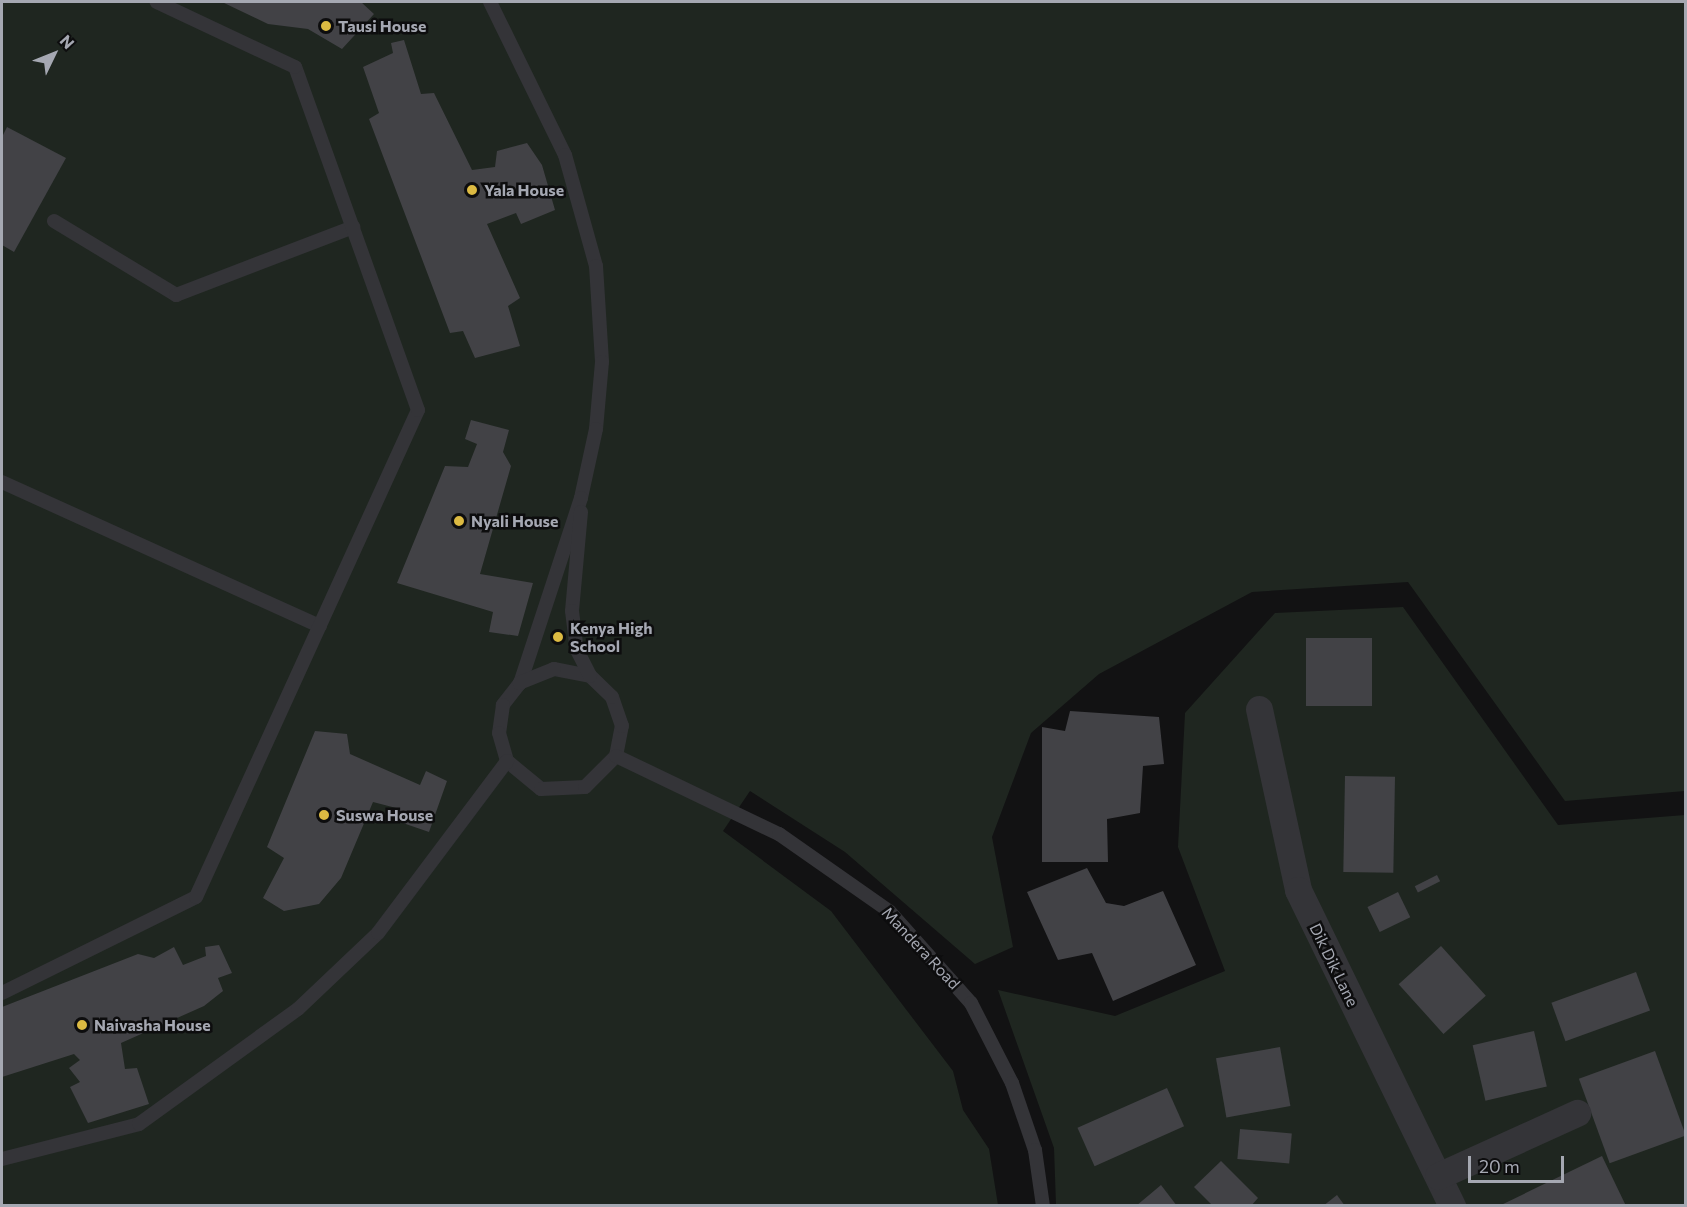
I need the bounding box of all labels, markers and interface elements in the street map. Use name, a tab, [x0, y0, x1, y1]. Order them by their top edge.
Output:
place label: Tausi House	[338, 16, 426, 36]
marker: Tausi House	[319, 19, 333, 33]
north arrow	[24, 24, 84, 84]
text: N	[56, 31, 79, 52]
place label: Yala House	[484, 180, 564, 200]
marker: Yala House	[465, 183, 479, 197]
place label: Nyali House	[471, 511, 558, 531]
marker: Nyali House	[452, 514, 466, 528]
place label: Kenya High School	[570, 618, 653, 656]
marker: Kenya High School	[551, 630, 565, 644]
place label: Suswa House	[336, 805, 433, 825]
marker: Suswa House	[317, 808, 331, 822]
street label: Mandera Road	[878, 903, 964, 993]
street label: Dik Dik Lane	[1306, 920, 1362, 1010]
place label: Naivasha House	[94, 1015, 211, 1035]
marker: Naivasha House	[75, 1018, 89, 1032]
scale bar	[1471, 1144, 1567, 1182]
text: 20 m	[1479, 1155, 1520, 1177]

